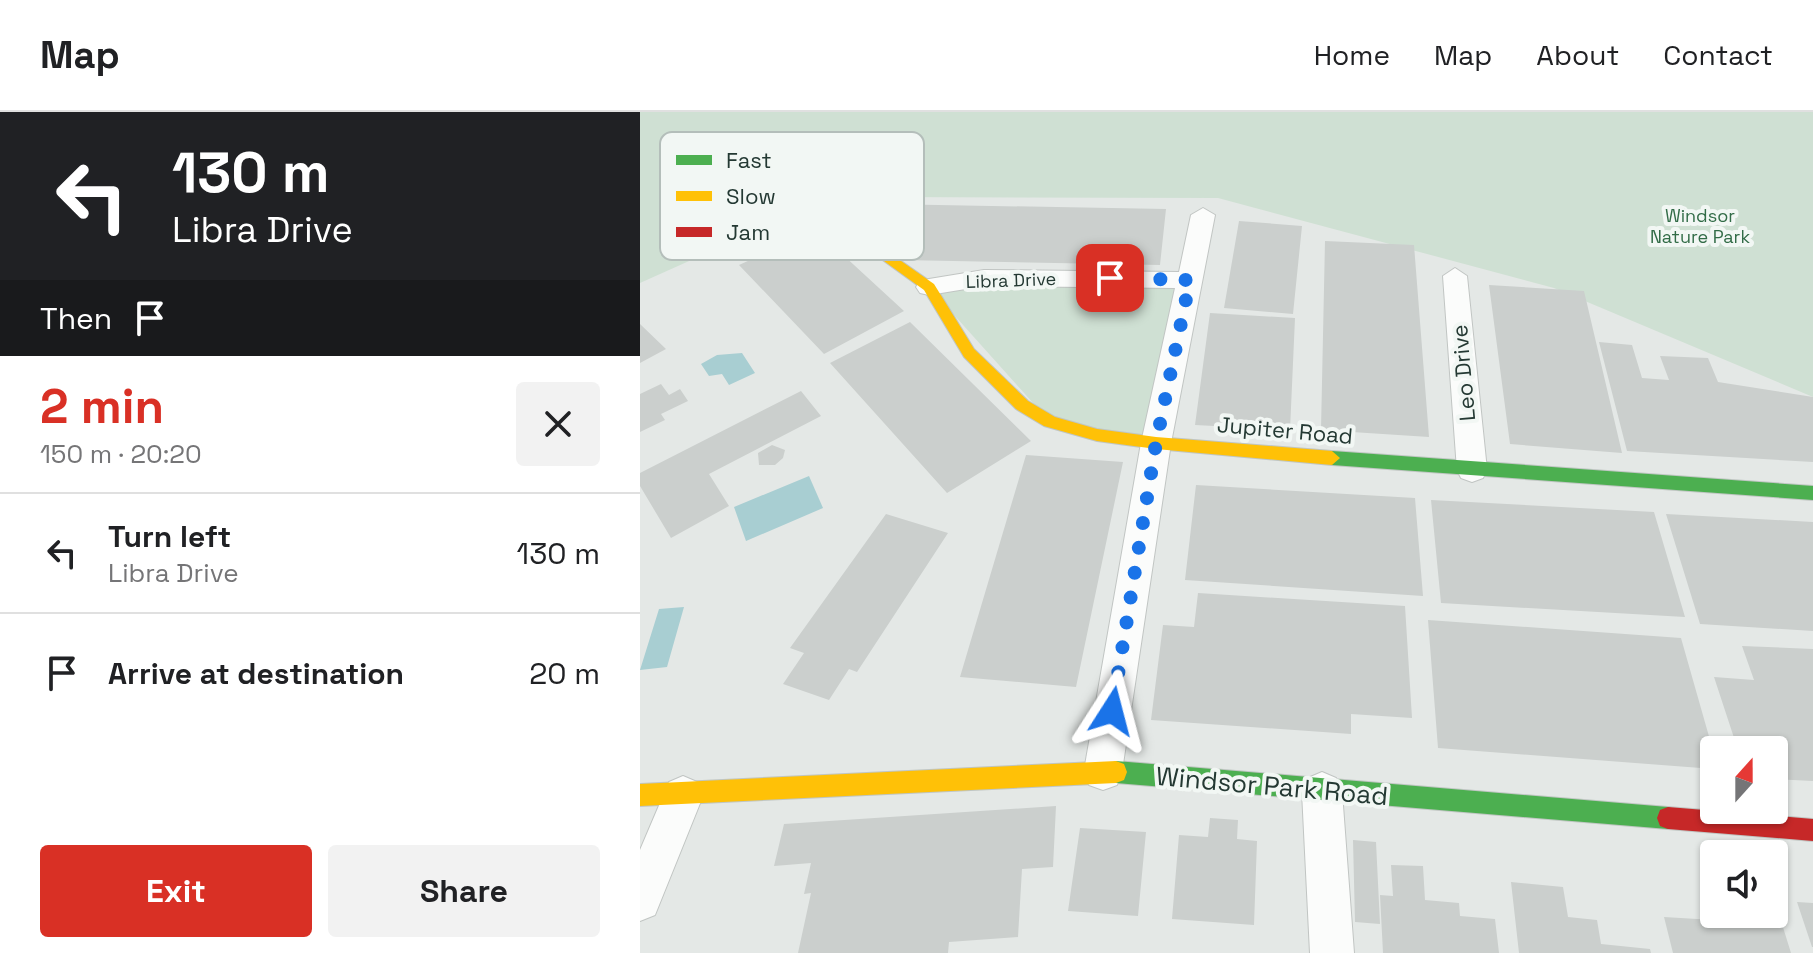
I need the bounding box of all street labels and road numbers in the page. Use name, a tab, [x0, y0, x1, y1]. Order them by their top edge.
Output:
street label: Libra Drive	[965, 267, 1057, 293]
street label: Leo Drive	[1445, 324, 1481, 422]
street label: Jupiter Road	[1216, 410, 1354, 450]
street label: Windsor Park Road	[1155, 759, 1389, 813]

